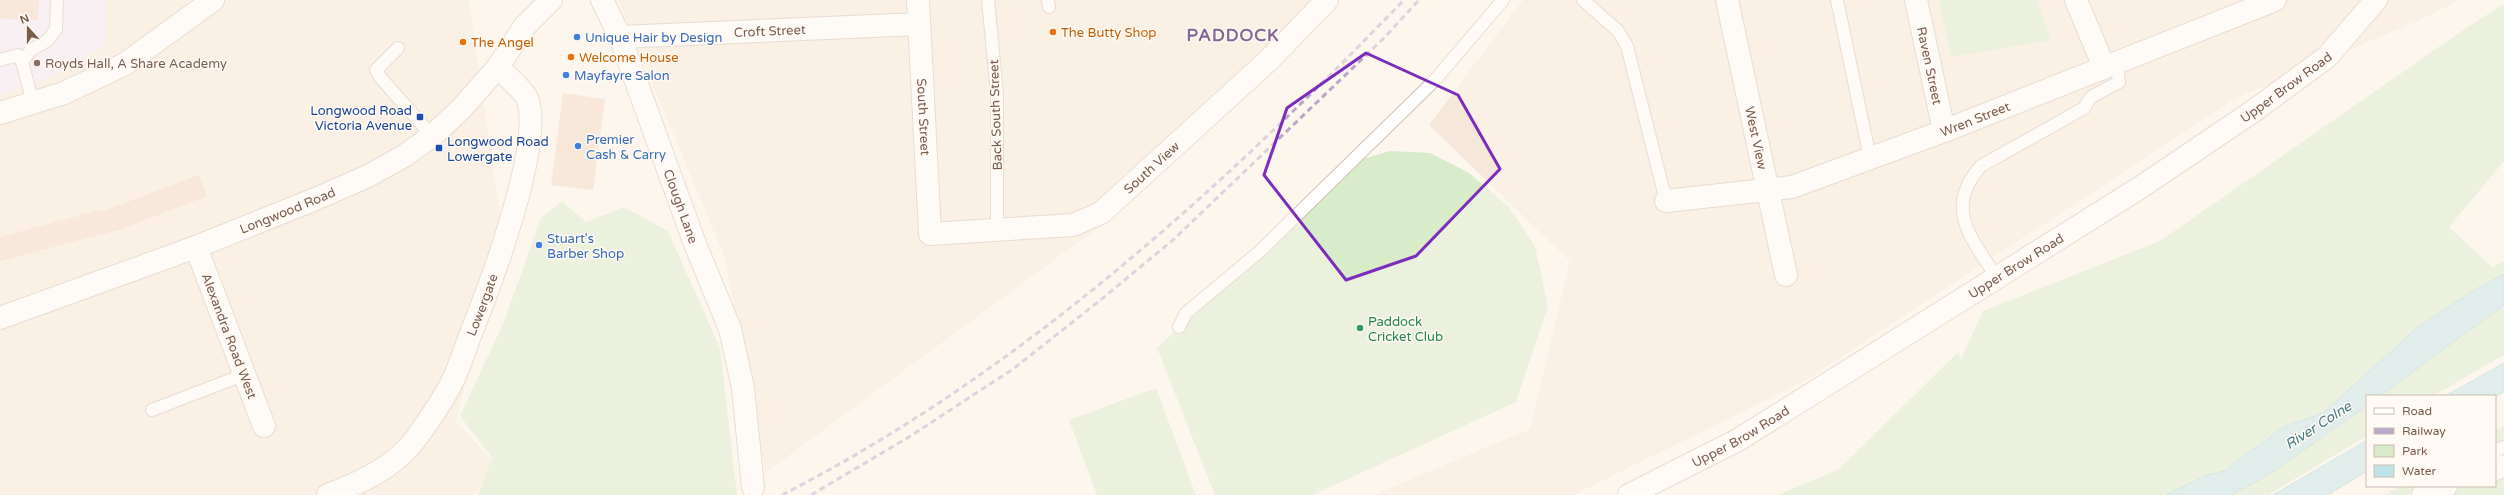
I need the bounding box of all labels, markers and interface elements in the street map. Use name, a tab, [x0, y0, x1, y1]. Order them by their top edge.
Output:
north arrow	[8, 8, 48, 48]
text: N	[18, 11, 31, 27]
street label: Croft Street	[734, 22, 806, 41]
place label: The Butty Shop	[1061, 25, 1157, 41]
district label: PADDOCK	[1187, 25, 1279, 46]
street label: Raven Street	[1913, 25, 1945, 106]
marker: The Butty Shop	[1048, 27, 1058, 37]
place label: Unique Hair by Design	[585, 30, 722, 46]
marker: Unique Hair by Design	[572, 32, 582, 42]
place label: The Angel	[471, 35, 534, 51]
marker: The Angel	[458, 37, 468, 47]
street label: Upper Brow Road	[2238, 49, 2336, 127]
place label: Welcome House	[579, 50, 679, 66]
marker: Welcome House	[566, 52, 576, 62]
place label: Royds Hall, A Share Academy	[45, 56, 227, 72]
marker: Royds Hall, A Share Academy	[32, 58, 42, 68]
street label: Back South Street	[986, 59, 1006, 171]
place label: Mayfayre Salon	[574, 68, 670, 84]
marker: Mayfayre Salon	[561, 70, 571, 80]
street label: South Street	[913, 78, 933, 156]
street label: Wren Street	[1938, 99, 2013, 141]
place label: Longwood Road Victoria Avenue	[310, 103, 412, 134]
street label: West View	[1741, 105, 1770, 171]
marker: Longwood Road Victoria Avenue	[415, 112, 425, 122]
place label: Premier Cash & Carry	[586, 132, 666, 163]
place label: Longwood Road Lowergate	[447, 134, 549, 165]
street label: South View	[1121, 139, 1183, 197]
marker: Premier Cash & Carry	[573, 141, 583, 151]
marker: Longwood Road Lowergate	[434, 143, 444, 153]
street label: Clough Lane	[660, 167, 701, 246]
street label: Longwood Road	[238, 184, 338, 238]
place label: Stuart's Barber Shop	[547, 231, 624, 262]
street label: Upper Brow Road	[1966, 231, 2067, 302]
marker: Stuart's Barber Shop	[534, 240, 544, 250]
street label: Alexandra Road West	[198, 271, 260, 401]
street label: Lowergate	[464, 272, 502, 338]
place label: Paddock Cricket Club	[1368, 314, 1443, 345]
marker: Paddock Cricket Club	[1355, 323, 1365, 333]
legend	[2366, 395, 2496, 487]
water label: River Colne	[2282, 397, 2356, 453]
street label: Upper Brow Road	[1689, 403, 1793, 471]
text: Road	[2402, 404, 2432, 418]
text: Railway	[2402, 424, 2446, 438]
text: Park	[2402, 444, 2428, 458]
text: Water	[2402, 464, 2437, 478]

